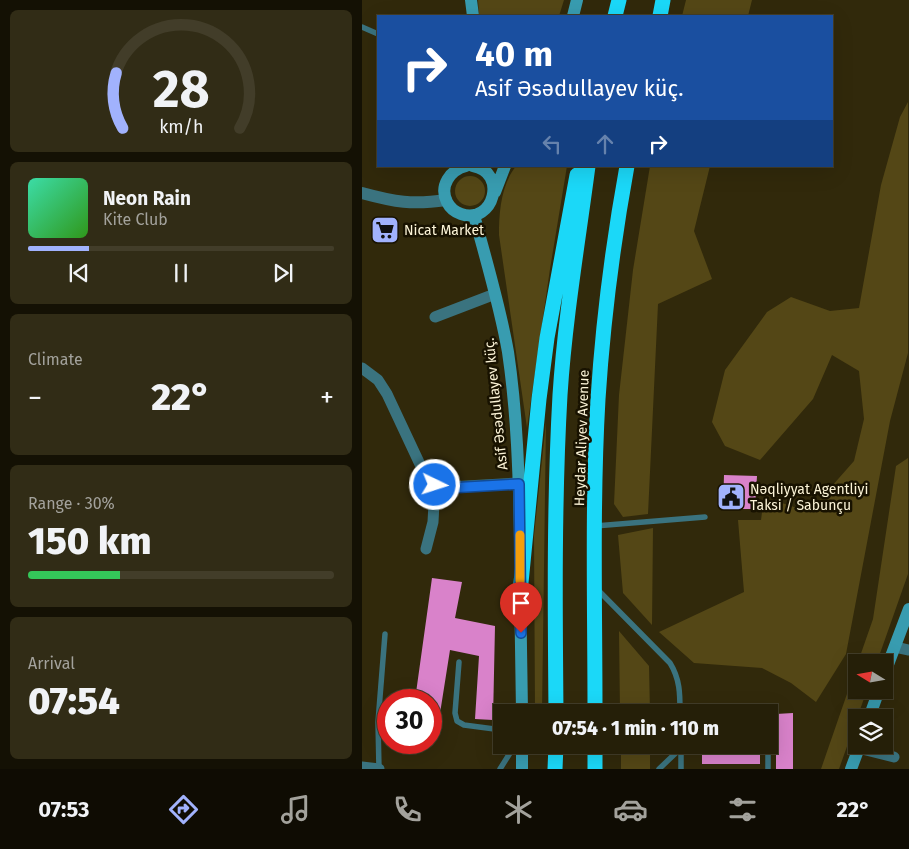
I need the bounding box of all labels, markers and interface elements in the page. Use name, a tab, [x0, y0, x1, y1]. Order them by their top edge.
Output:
text: 40 m	[475, 33, 553, 75]
icon: right	[392, 35, 457, 100]
text: 28	[152, 58, 210, 121]
text: Asif Əsədullayev küç.	[475, 75, 684, 102]
text: km/h	[159, 116, 203, 138]
icon: left	[538, 130, 566, 158]
icon: ahead	[591, 130, 619, 158]
icon: right	[644, 130, 672, 158]
text: Neon Rain	[103, 187, 191, 210]
text: Kite Club	[103, 210, 168, 229]
supermarket icon: Nicat Market	[370, 215, 400, 245]
place label: Nicat Market	[404, 222, 485, 239]
icon: previous	[65, 259, 93, 287]
icon: pause	[167, 259, 195, 287]
icon: next	[269, 259, 297, 287]
street label: Asif Əsədullayev küç.	[481, 337, 511, 471]
text: Climate	[28, 350, 83, 369]
street label: Heydar Aliyev Avenue	[571, 369, 593, 507]
text: 22°	[151, 374, 211, 420]
text: −	[28, 381, 42, 414]
text: +	[320, 381, 334, 414]
position arrow	[408, 458, 460, 510]
place label: Nəqliyyat Agentliyi Taksi / Sabunçu	[750, 481, 868, 514]
public building icon: Nəqliyyat Agentliyi Taksi / Sabunçu	[716, 482, 746, 512]
text: Range · 30%	[28, 494, 115, 513]
text: 150 km	[28, 518, 151, 564]
pin	[500, 582, 542, 633]
icon: arrive	[507, 589, 535, 617]
text: Arrival	[28, 654, 75, 673]
north arrow	[848, 654, 893, 699]
map controls	[848, 654, 893, 754]
text: 07:54	[28, 678, 120, 724]
speed limit sign: 30	[377, 689, 442, 754]
button: layers	[848, 709, 893, 754]
text: 07:54 · 1 min · 110 m	[552, 717, 719, 740]
icon: directions	[166, 792, 201, 827]
icon: music	[278, 792, 313, 827]
icon: phone	[390, 792, 425, 827]
icon: climate	[501, 792, 536, 827]
icon: car	[613, 792, 648, 827]
icon: filters	[725, 792, 760, 827]
text: 07:53	[38, 796, 90, 823]
text: 22°	[836, 796, 871, 823]

